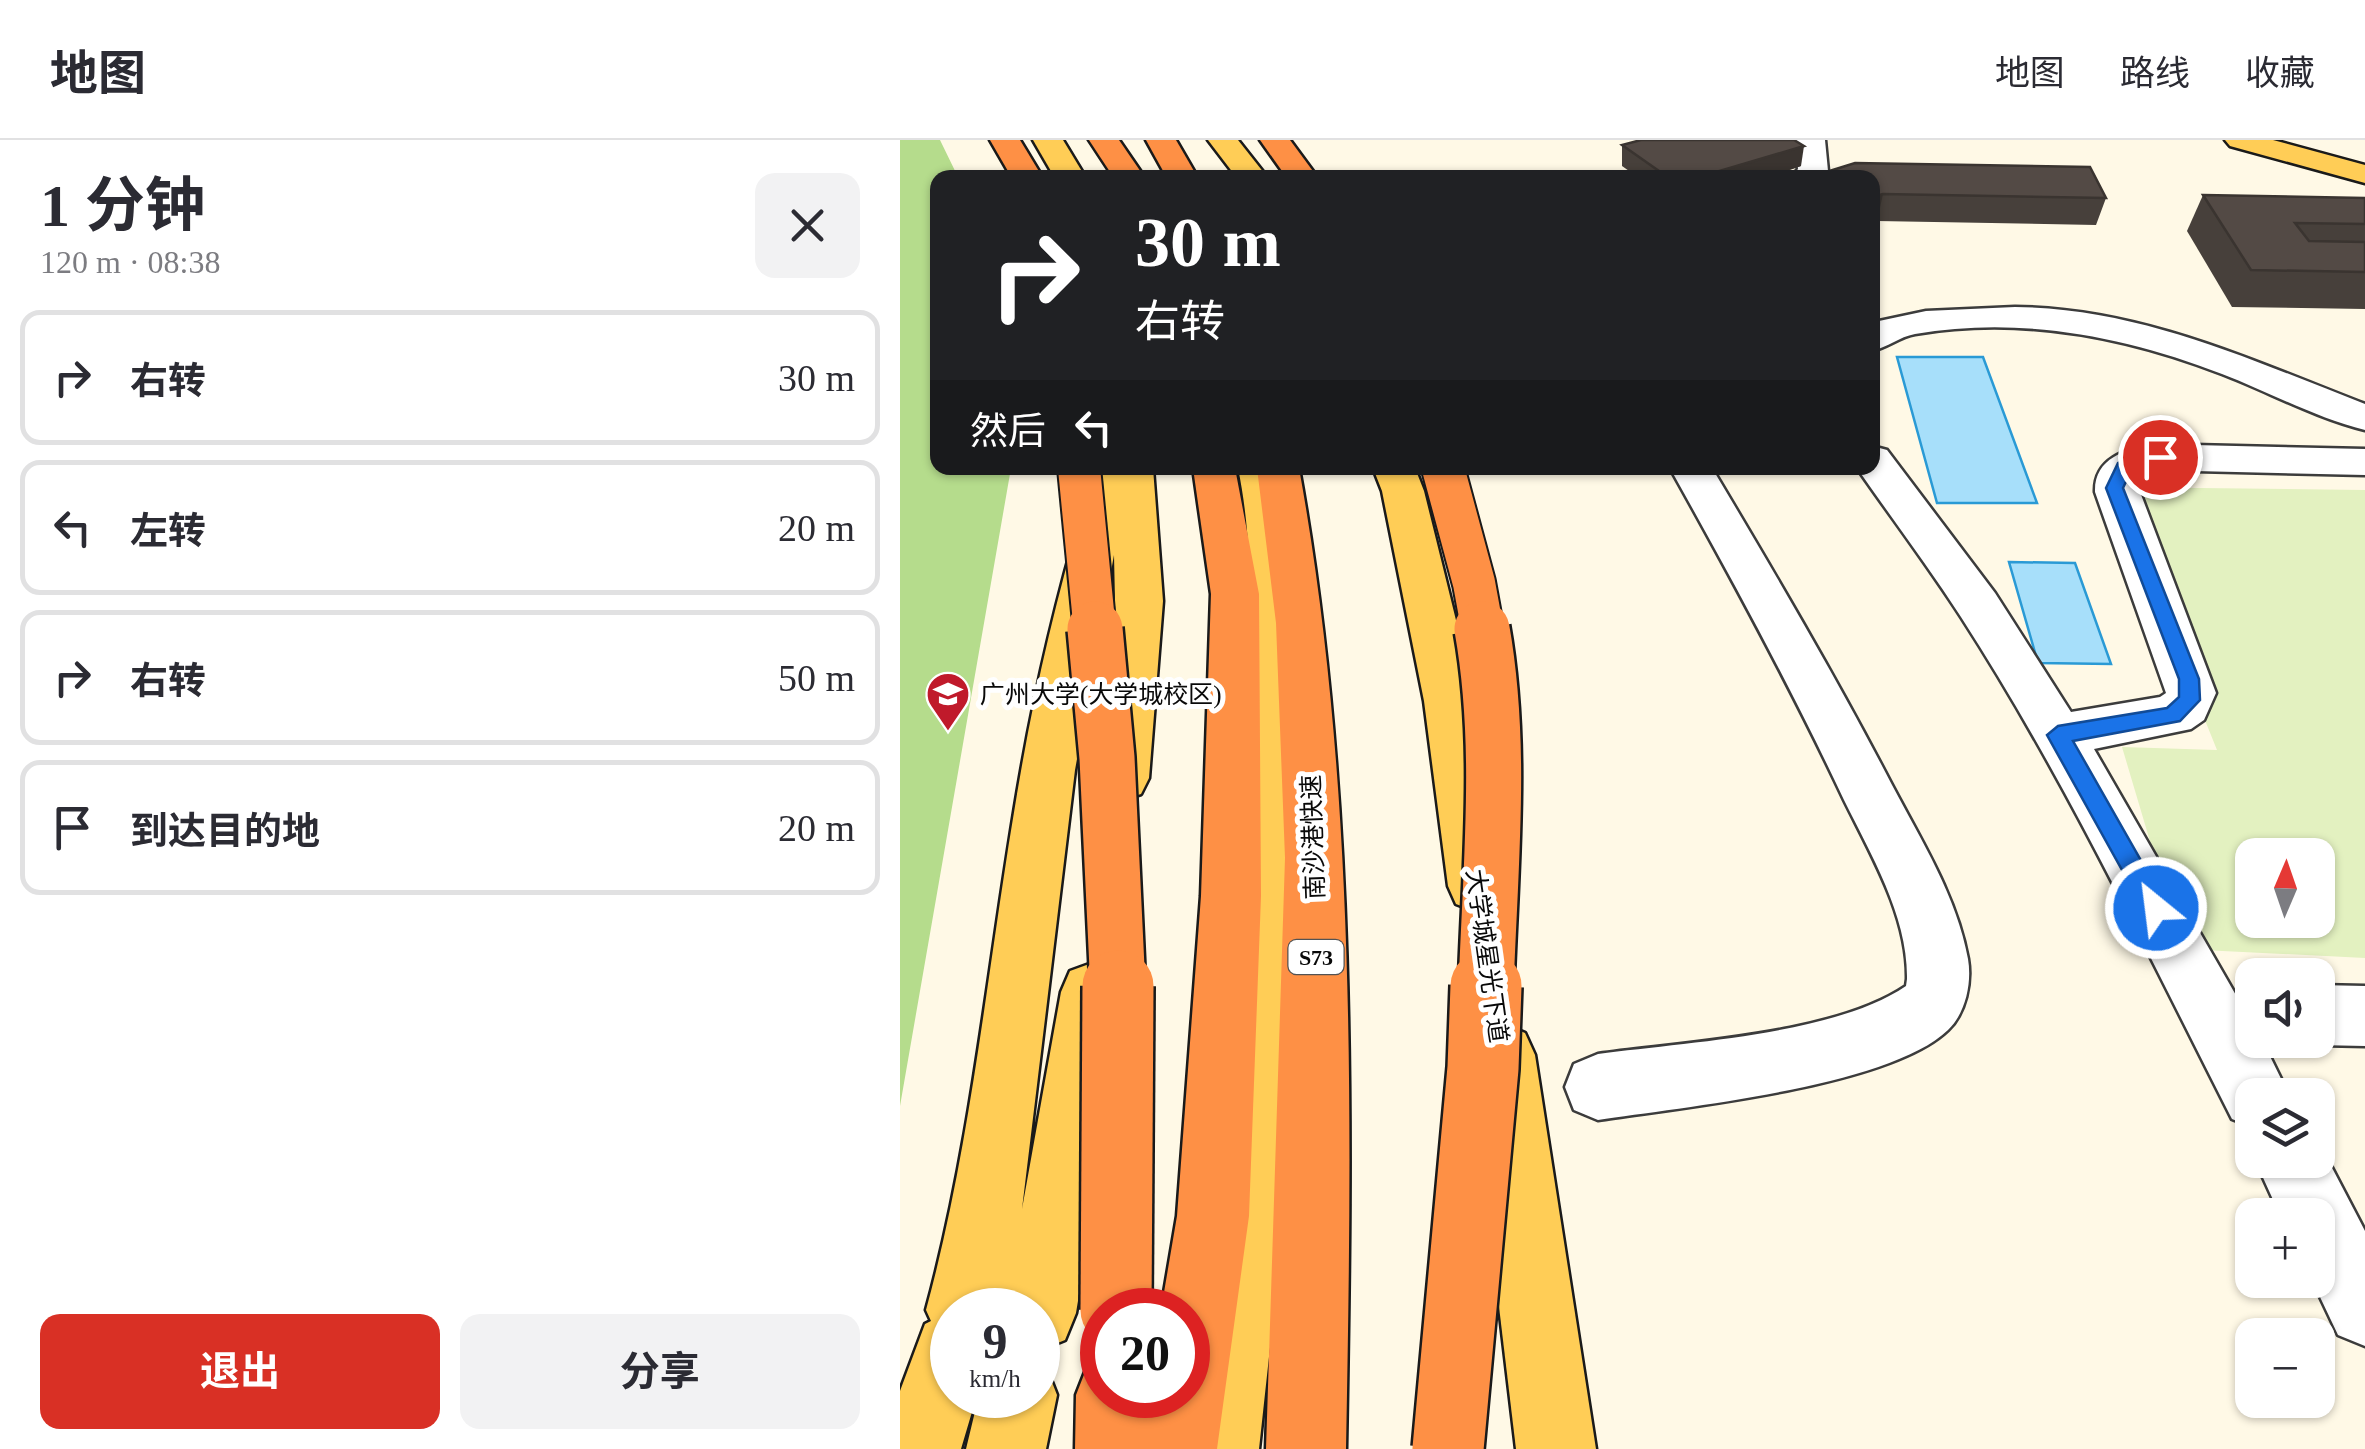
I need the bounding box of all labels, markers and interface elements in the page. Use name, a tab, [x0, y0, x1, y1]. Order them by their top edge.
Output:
text: 地图	[50, 47, 146, 100]
text: 地图	[1995, 54, 2065, 93]
text: 路线	[2120, 54, 2190, 93]
text: 收藏	[2245, 54, 2315, 93]
text: 1 分钟	[40, 173, 205, 239]
button: close	[755, 173, 860, 278]
text: 30 m	[1135, 204, 1281, 281]
icon: right	[970, 210, 1100, 340]
text: 120 m · 08:38	[40, 244, 220, 280]
text: 右转	[1135, 297, 1225, 347]
icon: right	[45, 350, 100, 405]
text: 30 m	[778, 357, 855, 399]
text: 右转	[130, 360, 206, 402]
icon: left	[1066, 400, 1121, 455]
text: 然后	[970, 410, 1046, 452]
pin	[2118, 415, 2203, 500]
icon: arrive	[2133, 430, 2188, 485]
icon: left	[45, 500, 100, 555]
text: 20 m	[778, 507, 855, 549]
text: 左转	[130, 510, 206, 552]
icon: right	[45, 650, 100, 705]
text: 50 m	[778, 657, 855, 699]
text: 右转	[130, 660, 206, 702]
school or university icon: 广州大学(大学城校区)	[925, 671, 971, 732]
place label: 广州大学(大学城校区)	[980, 681, 1222, 709]
street label: 南沙港快速	[1297, 774, 1329, 900]
icon: arrive	[45, 800, 100, 855]
text: 20 m	[778, 807, 855, 849]
text: 到达目的地	[130, 810, 320, 852]
north arrow	[2235, 838, 2335, 938]
map controls	[2235, 838, 2335, 1418]
position arrow	[2104, 856, 2208, 960]
street label: 大学城星光下道	[1461, 867, 1513, 1045]
road number: S73	[1288, 940, 1344, 974]
button: sound	[2235, 958, 2335, 1058]
button: layers	[2235, 1078, 2335, 1178]
button: +	[2235, 1198, 2335, 1298]
speed limit sign: 20	[1080, 1288, 1210, 1418]
text: 9	[983, 1313, 1008, 1369]
button: 退出	[40, 1314, 440, 1429]
button: 分享	[460, 1314, 860, 1429]
button: −	[2235, 1318, 2335, 1418]
text: km/h	[969, 1365, 1021, 1392]

